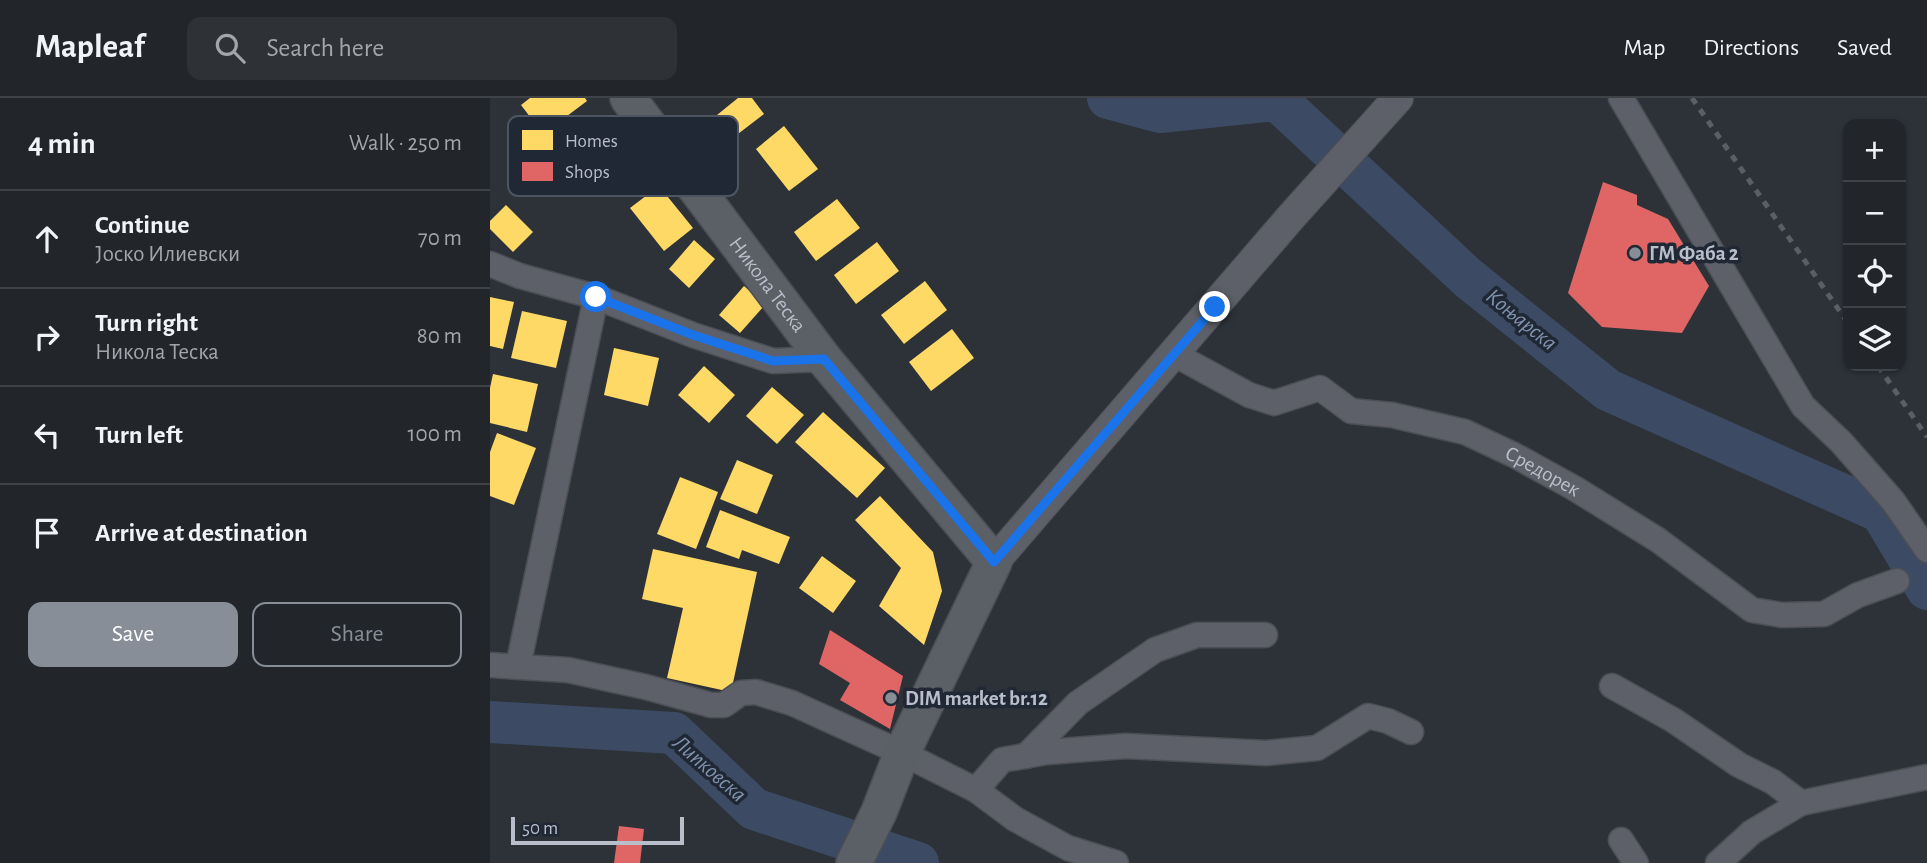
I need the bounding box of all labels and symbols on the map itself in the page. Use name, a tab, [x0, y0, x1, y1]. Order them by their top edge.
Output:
legend	[508, 116, 738, 196]
text: Homes	[565, 132, 618, 151]
text: Shops	[565, 163, 610, 182]
street label: Никола Теска	[726, 233, 811, 336]
place label: ГМ Фаба 2	[1649, 243, 1739, 264]
marker: ГМ Фаба 2	[1627, 245, 1643, 261]
route start	[580, 281, 611, 312]
water label: Коњарска	[1481, 285, 1561, 355]
route end	[1199, 291, 1230, 322]
street label: Средорек	[1502, 442, 1585, 500]
place label: DIM market br.12	[905, 688, 1048, 709]
marker: DIM market br.12	[883, 690, 899, 706]
water label: Липковска	[667, 731, 750, 807]
scale bar	[511, 814, 684, 846]

